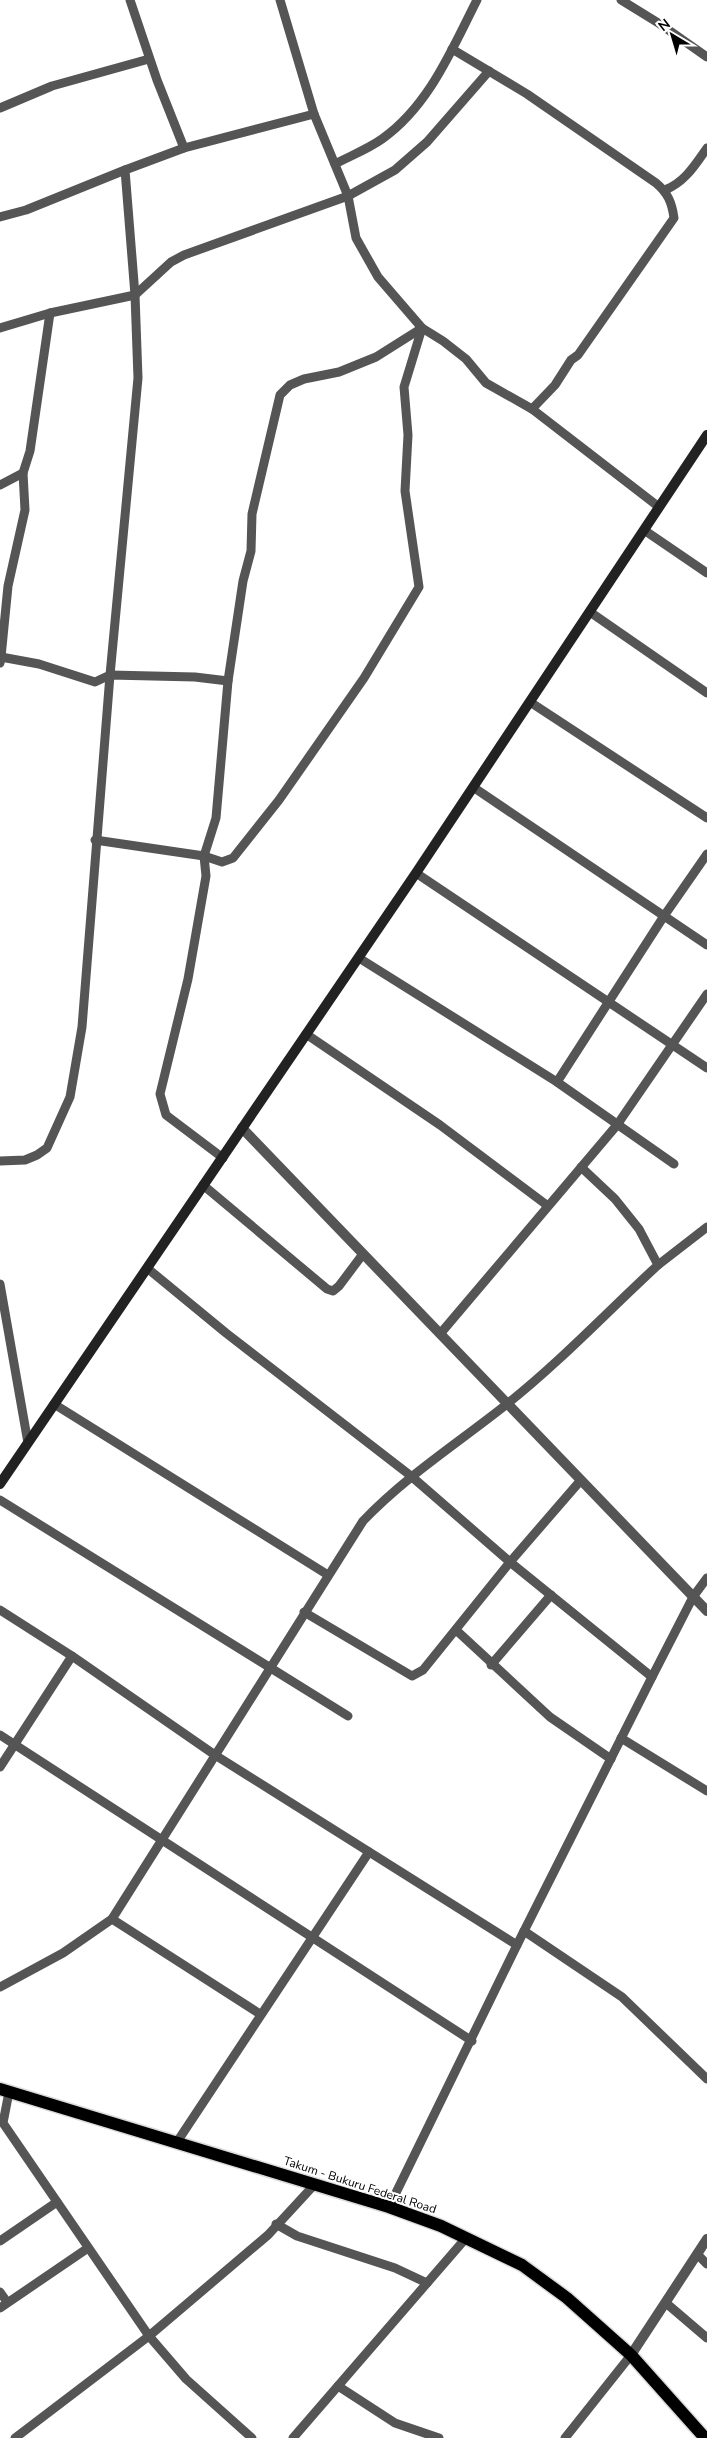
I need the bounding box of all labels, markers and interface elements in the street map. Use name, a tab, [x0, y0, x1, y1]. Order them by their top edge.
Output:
north arrow	[647, 10, 697, 60]
text: N	[654, 14, 674, 36]
street label: Takum - Bukuru Federal Road	[281, 2153, 439, 2217]

